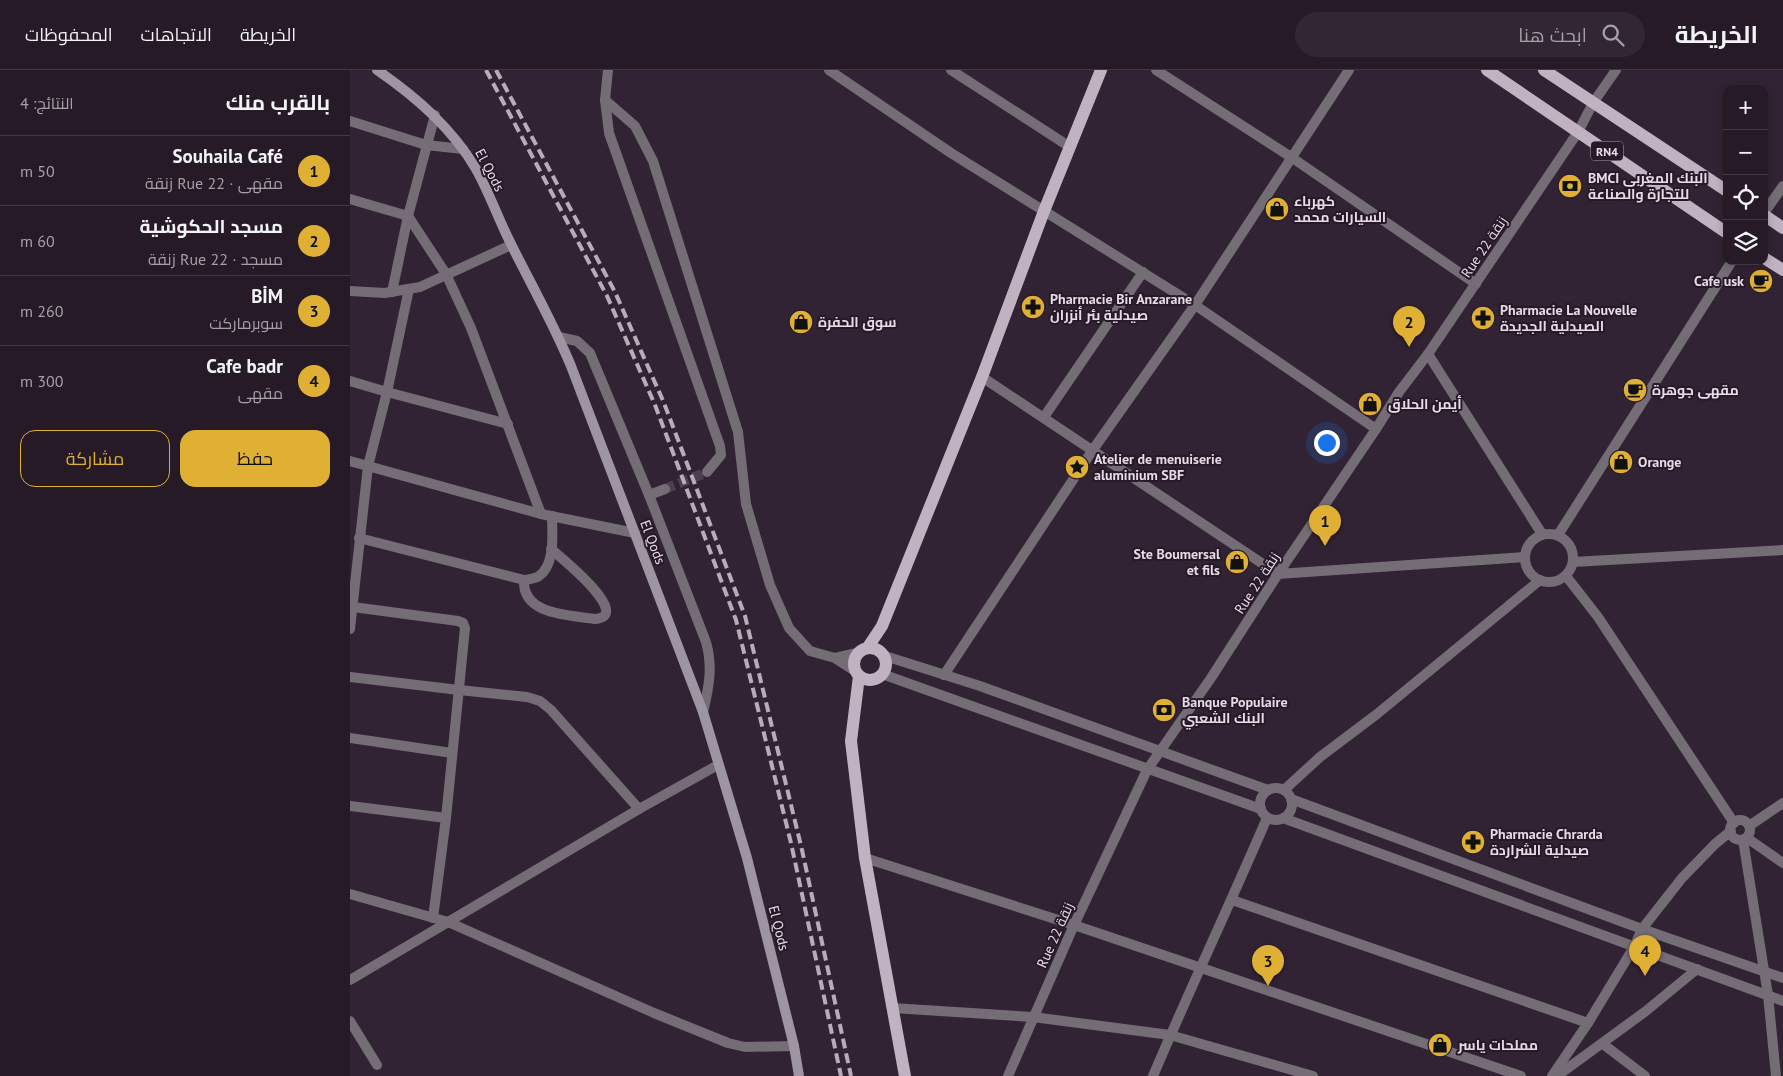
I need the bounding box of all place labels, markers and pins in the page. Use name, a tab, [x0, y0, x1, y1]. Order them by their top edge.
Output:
place label: BMCI البنك المغربي للتجارة والصناعة	[1588, 169, 1708, 203]
bank icon: BMCI البنك المغربي للتجارة والصناعة	[1557, 173, 1583, 199]
place label: كهرباء السيارات محمد	[1294, 192, 1386, 226]
shop icon: كهرباء السيارات محمد	[1264, 196, 1290, 222]
cafe icon: Cafe usk	[1748, 268, 1774, 294]
place label: Cafe usk	[1694, 272, 1744, 290]
place label: Pharmacie Bir Anzarane صيدلية بئر أنزران	[1050, 290, 1192, 324]
pharmacy icon: Pharmacie Bir Anzarane صيدلية بئر أنزران	[1020, 294, 1046, 320]
place label: Pharmacie La Nouvelle الصيدلية الجديدة	[1500, 301, 1637, 335]
pharmacy icon: Pharmacie La Nouvelle الصيدلية الجديدة	[1470, 305, 1496, 331]
pin: 2	[1393, 306, 1425, 347]
shop icon: سوق الحفرة	[788, 309, 814, 335]
place label: سوق الحفرة	[818, 313, 896, 331]
cafe icon: مقهى جوهرة	[1622, 377, 1648, 403]
place label: مقهى جوهرة	[1652, 381, 1739, 399]
shop icon: أيمن الحلاق	[1357, 391, 1383, 417]
place label: أيمن الحلاق	[1388, 395, 1462, 413]
shop icon: Orange	[1608, 449, 1634, 475]
place label: Atelier de menuiserie aluminium SBF	[1094, 450, 1222, 484]
place label: Orange	[1638, 453, 1681, 471]
place icon: Atelier de menuiserie aluminium SBF	[1064, 454, 1090, 480]
pin: 1	[1309, 505, 1341, 546]
place label: Ste Boumersal et fils	[1134, 545, 1221, 579]
shop icon: Ste Boumersal et fils	[1224, 549, 1250, 575]
place label: Banque Populaire البنك الشعبي	[1182, 693, 1288, 730]
bank icon: Banque Populaire البنك الشعبي	[1151, 697, 1177, 723]
place label: Pharmacie Chrarda صيدلية الشراردة	[1490, 825, 1603, 859]
pharmacy icon: Pharmacie Chrarda صيدلية الشراردة	[1460, 829, 1486, 855]
pin: 4	[1629, 935, 1661, 976]
pin: 3	[1252, 945, 1284, 986]
shop icon: مملحات ياسر	[1427, 1032, 1453, 1058]
place label: مملحات ياسر	[1457, 1036, 1538, 1054]

